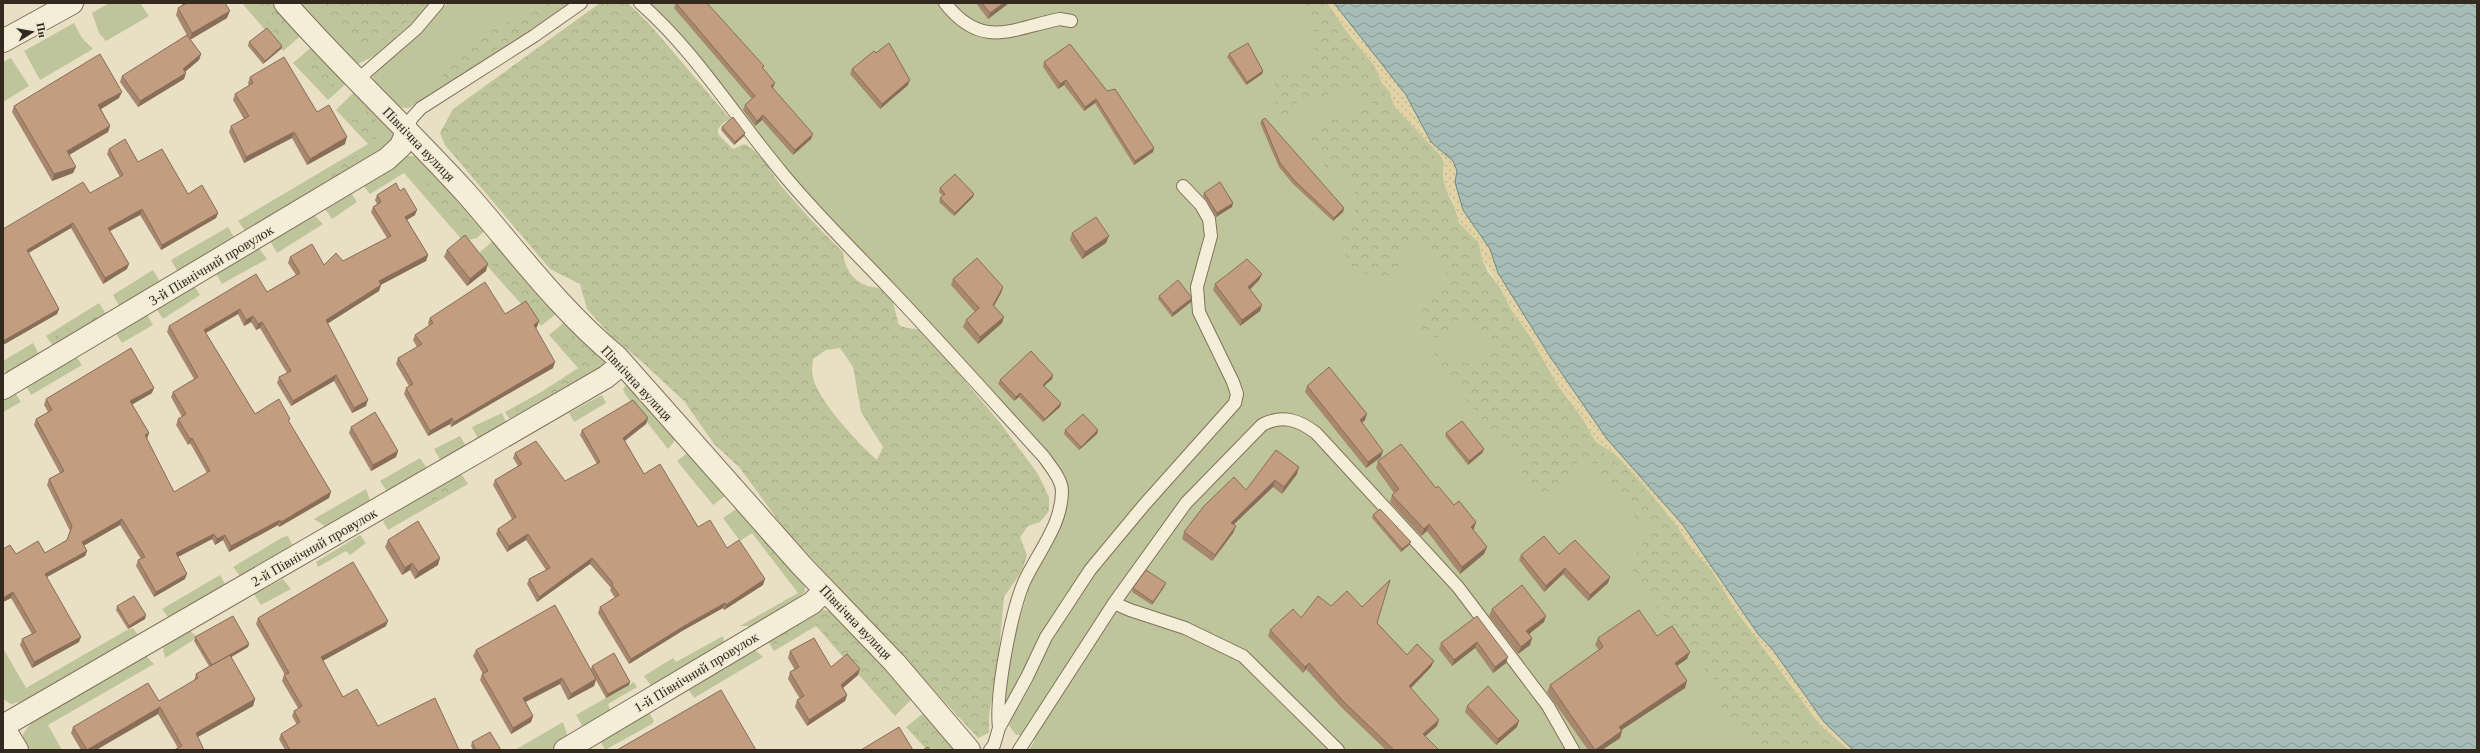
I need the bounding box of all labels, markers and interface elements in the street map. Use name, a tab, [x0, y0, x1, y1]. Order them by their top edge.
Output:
north arrow	[12, 12, 52, 52]
text: Пн	[35, 22, 49, 39]
street label: Північна вулиця	[379, 104, 458, 185]
street label: 3-й Північний провулок	[146, 222, 276, 309]
street label: Північна вулиця	[598, 343, 676, 424]
street label: 2-й Північний провулок	[249, 505, 380, 590]
street label: Північна вулиця	[816, 582, 895, 663]
street label: 1-й Північний провулок	[631, 629, 761, 716]

